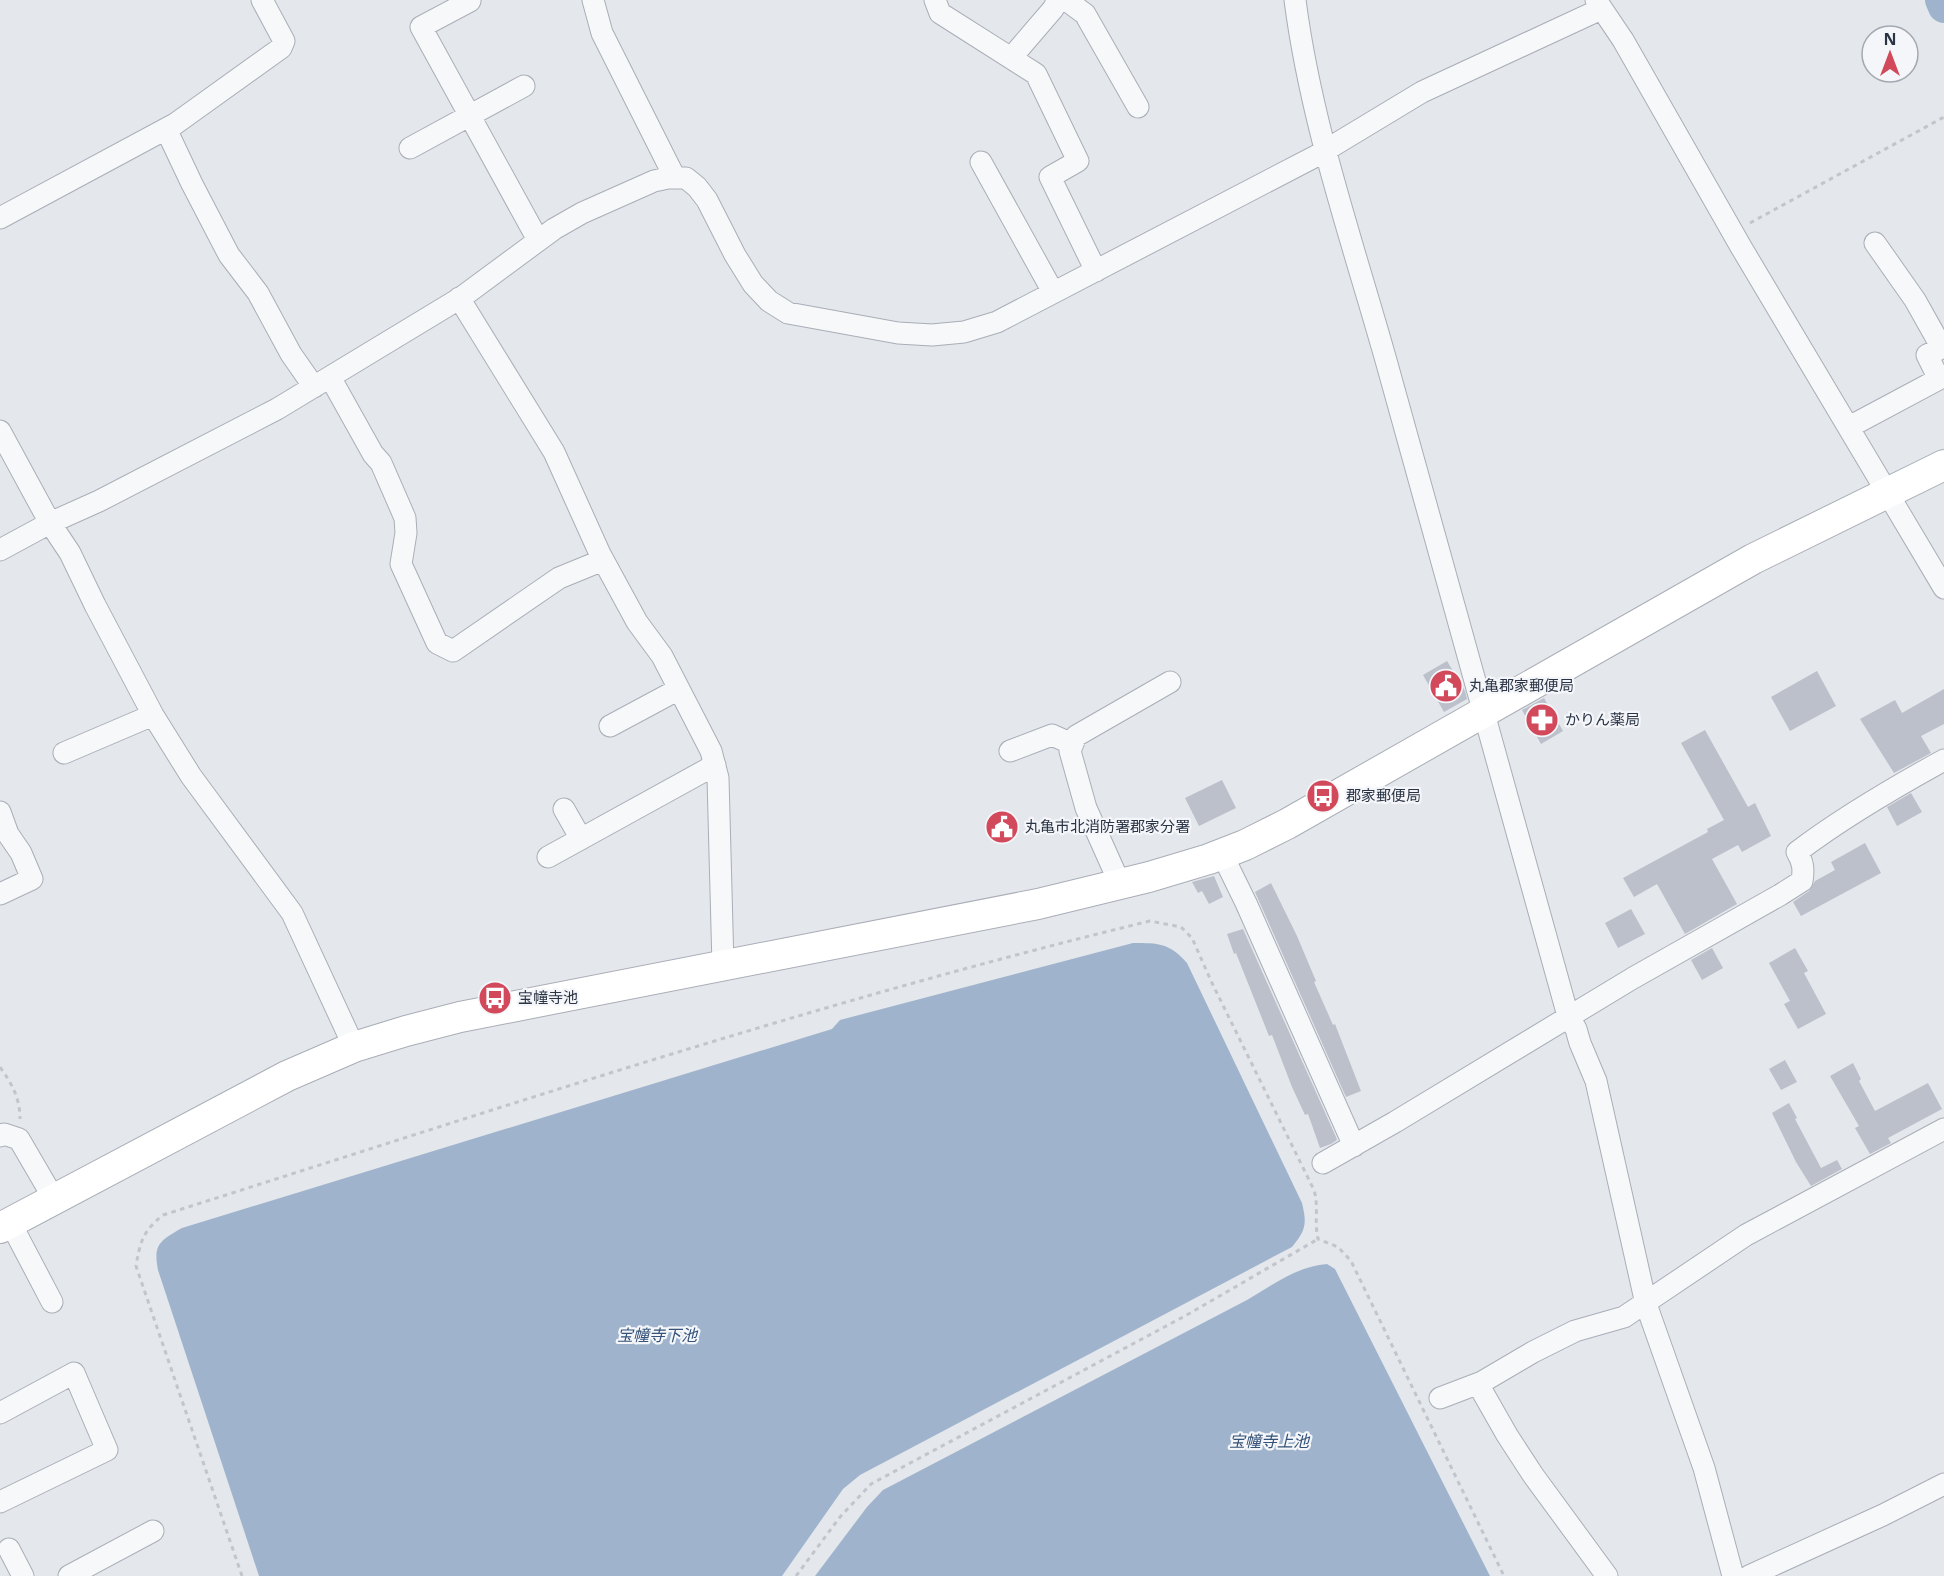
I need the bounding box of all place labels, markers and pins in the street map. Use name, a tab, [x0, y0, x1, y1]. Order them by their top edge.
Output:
public building icon: 丸亀郡家郵便局	[1428, 668, 1464, 704]
place label: 丸亀郡家郵便局	[1469, 675, 1574, 695]
pharmacy icon: かりん薬局	[1524, 702, 1560, 738]
place label: かりん薬局	[1565, 709, 1640, 729]
bus stop icon: 郡家郵便局	[1305, 778, 1341, 814]
place label: 郡家郵便局	[1346, 785, 1421, 805]
public building icon: 丸亀市北消防署郡家分署	[984, 809, 1020, 845]
place label: 丸亀市北消防署郡家分署	[1025, 816, 1190, 836]
bus stop icon: 宝幢寺池	[477, 980, 513, 1016]
place label: 宝幢寺池	[518, 987, 578, 1007]

